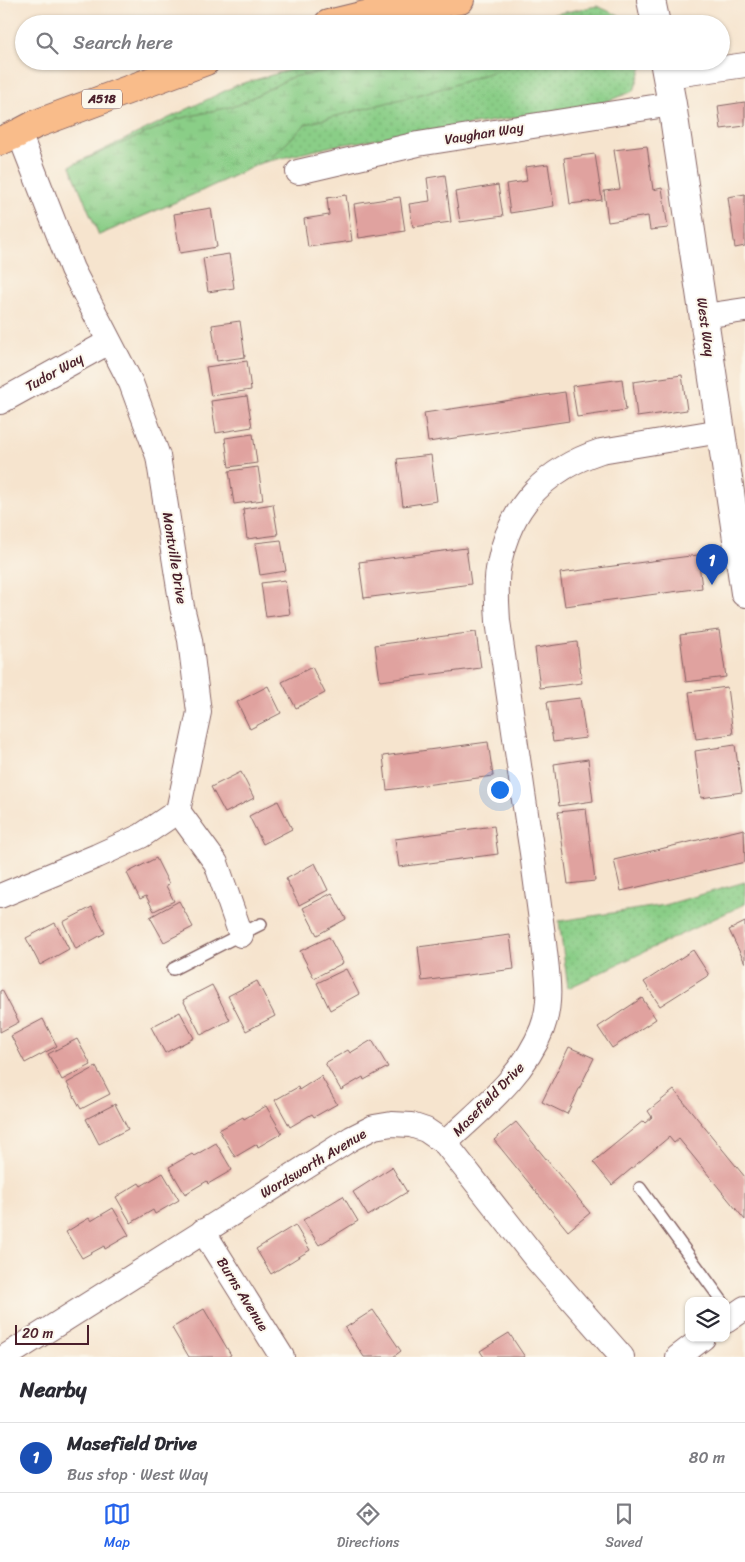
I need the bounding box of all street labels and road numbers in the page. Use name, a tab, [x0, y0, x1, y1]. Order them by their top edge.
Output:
road number: A518	[82, 90, 122, 108]
street label: Vaughan Way	[443, 115, 526, 152]
street label: West Way	[689, 296, 722, 359]
street label: Tudor Way	[21, 346, 89, 399]
street label: Montville Drive	[155, 510, 194, 606]
street label: Masefield Drive	[446, 1056, 531, 1143]
street label: Wordsworth Avenue	[255, 1122, 372, 1205]
street label: Burns Avenue	[210, 1252, 275, 1337]

